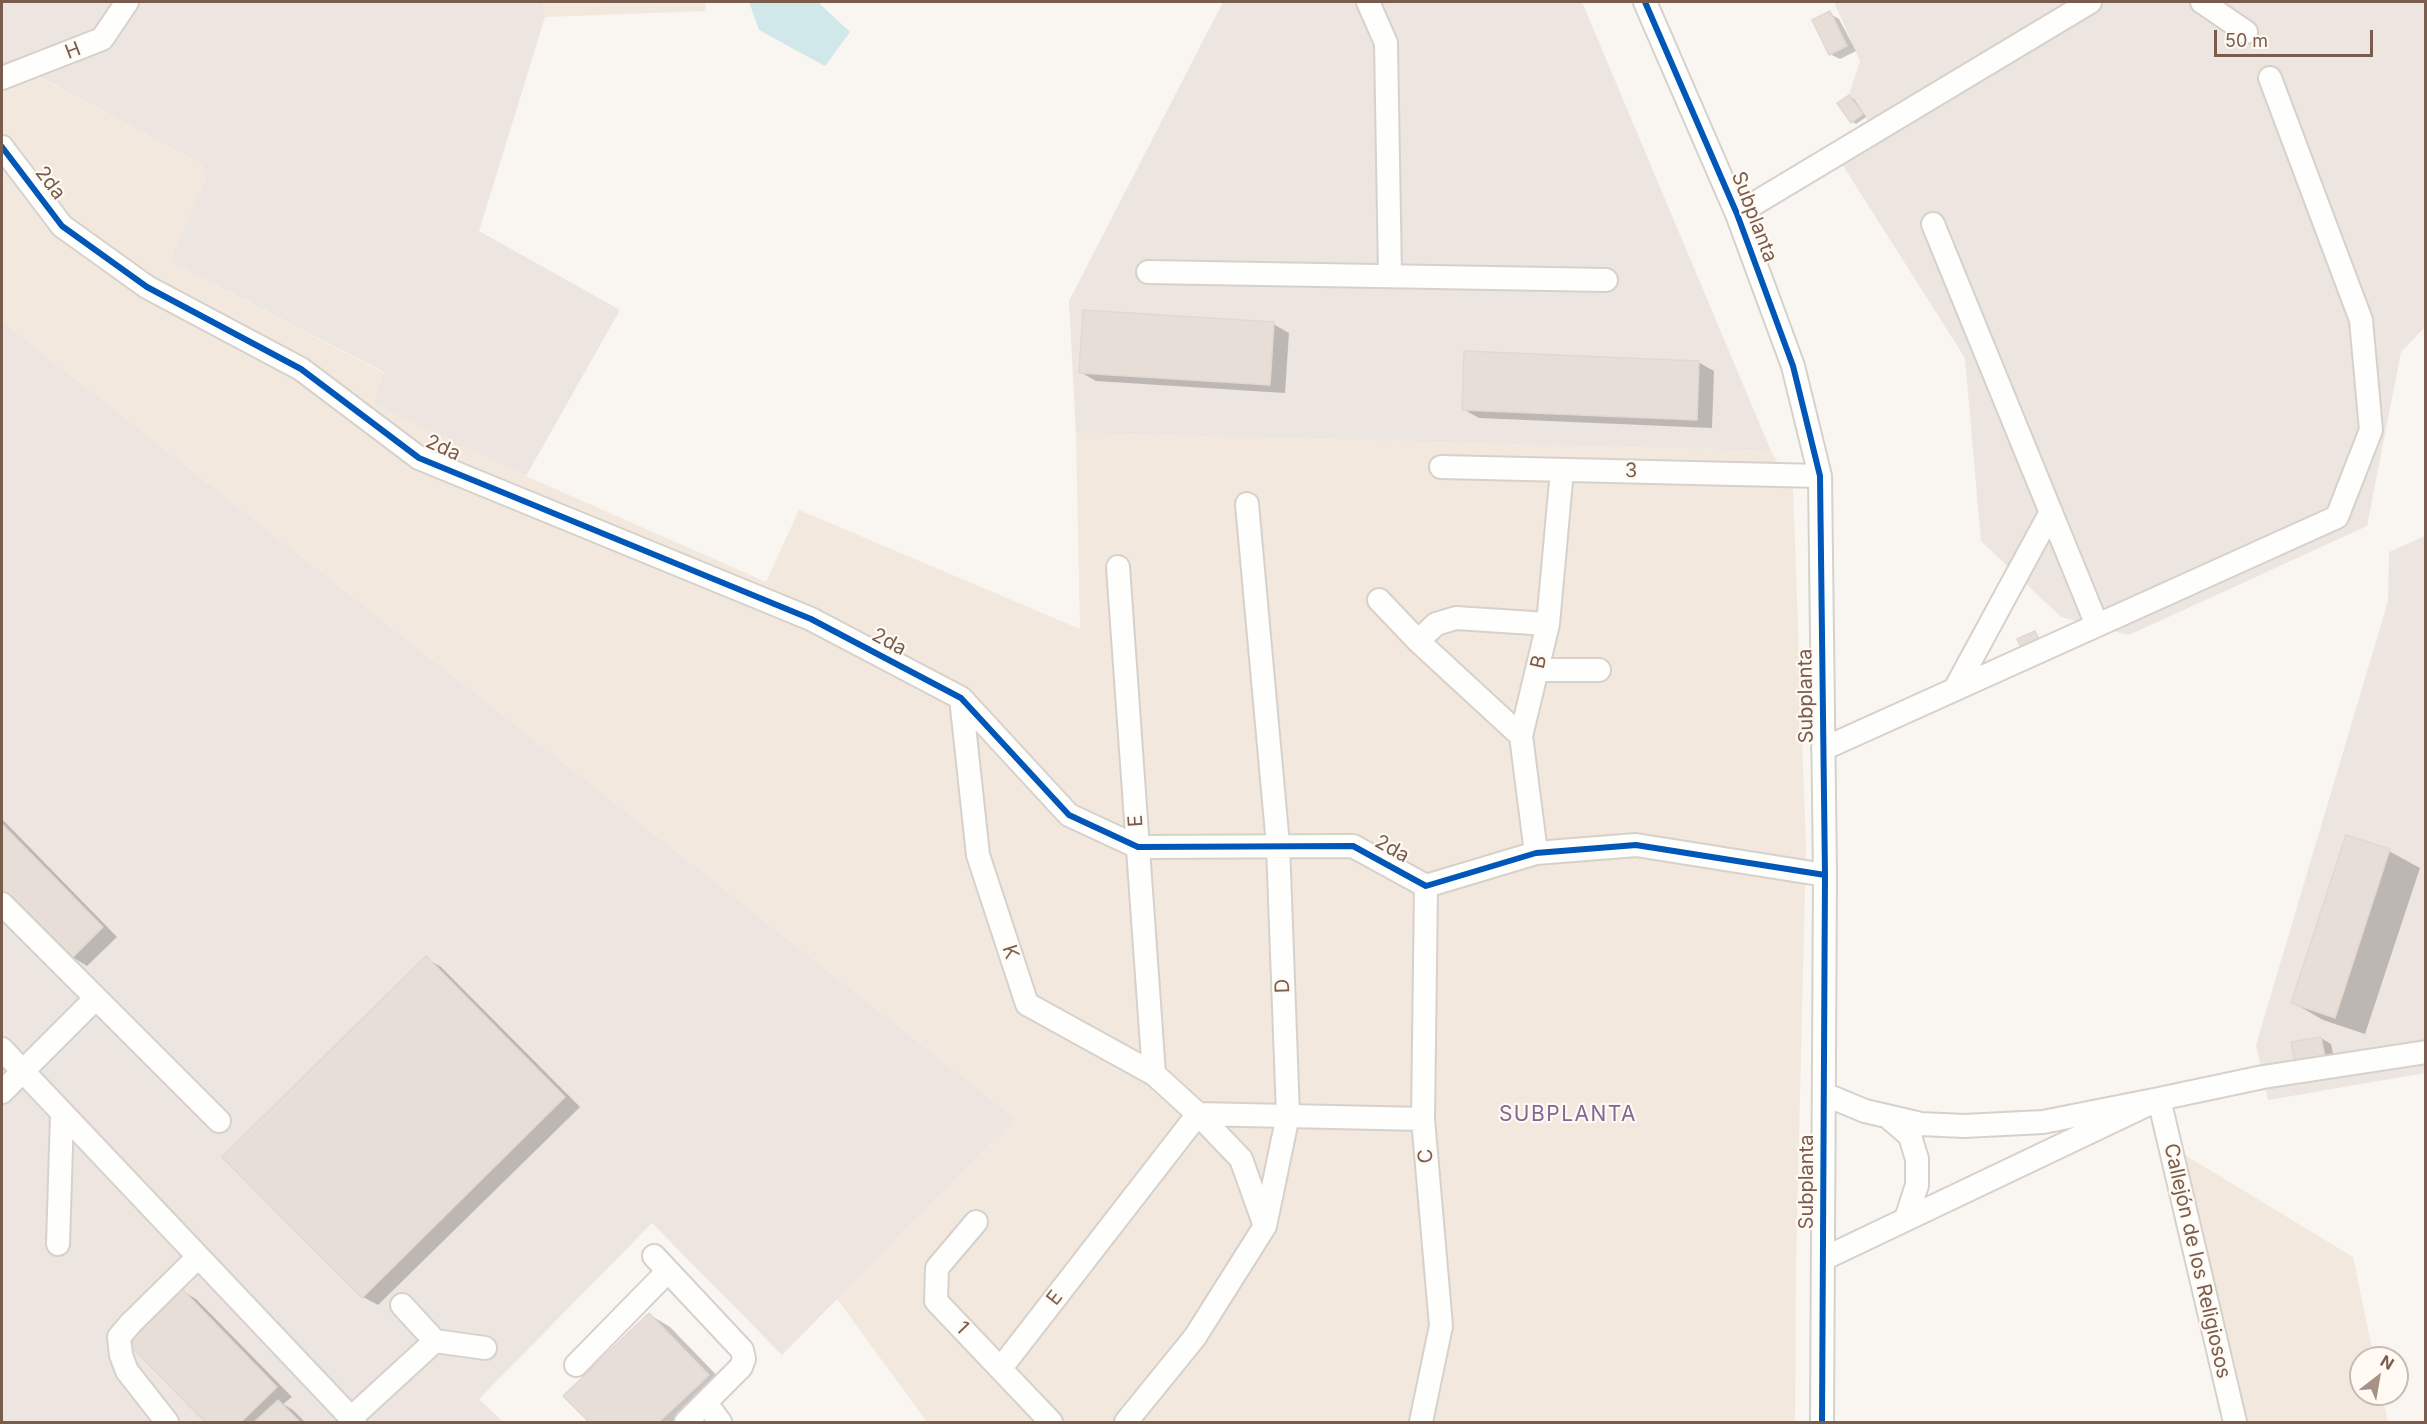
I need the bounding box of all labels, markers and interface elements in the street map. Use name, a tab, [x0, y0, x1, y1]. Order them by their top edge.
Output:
scale bar	[2217, 18, 2376, 56]
text: 50 m	[2225, 30, 2268, 51]
street label: H	[62, 37, 84, 65]
street label: 2da	[30, 162, 70, 204]
street label: Subplanta	[1726, 168, 1782, 266]
street label: 2da	[422, 430, 464, 466]
street label: 3	[1625, 459, 1637, 483]
street label: 2da	[868, 623, 910, 661]
street label: Subplanta	[1793, 648, 1819, 744]
street label: B	[1526, 653, 1552, 671]
street label: E	[1124, 814, 1148, 828]
street label: 2da	[1371, 830, 1413, 868]
street label: K	[997, 942, 1023, 962]
street label: D	[1271, 978, 1295, 994]
district label: SUBPLANTA	[1499, 1102, 1637, 1128]
street label: Subplanta	[1795, 1135, 1819, 1229]
street label: Callejón de los Religiosos	[2158, 1141, 2236, 1381]
street label: C	[1413, 1148, 1439, 1164]
street label: E	[1042, 1286, 1068, 1310]
street label: 1	[951, 1317, 973, 1339]
north arrow	[2349, 1346, 2409, 1406]
text: N	[2377, 1351, 2398, 1374]

